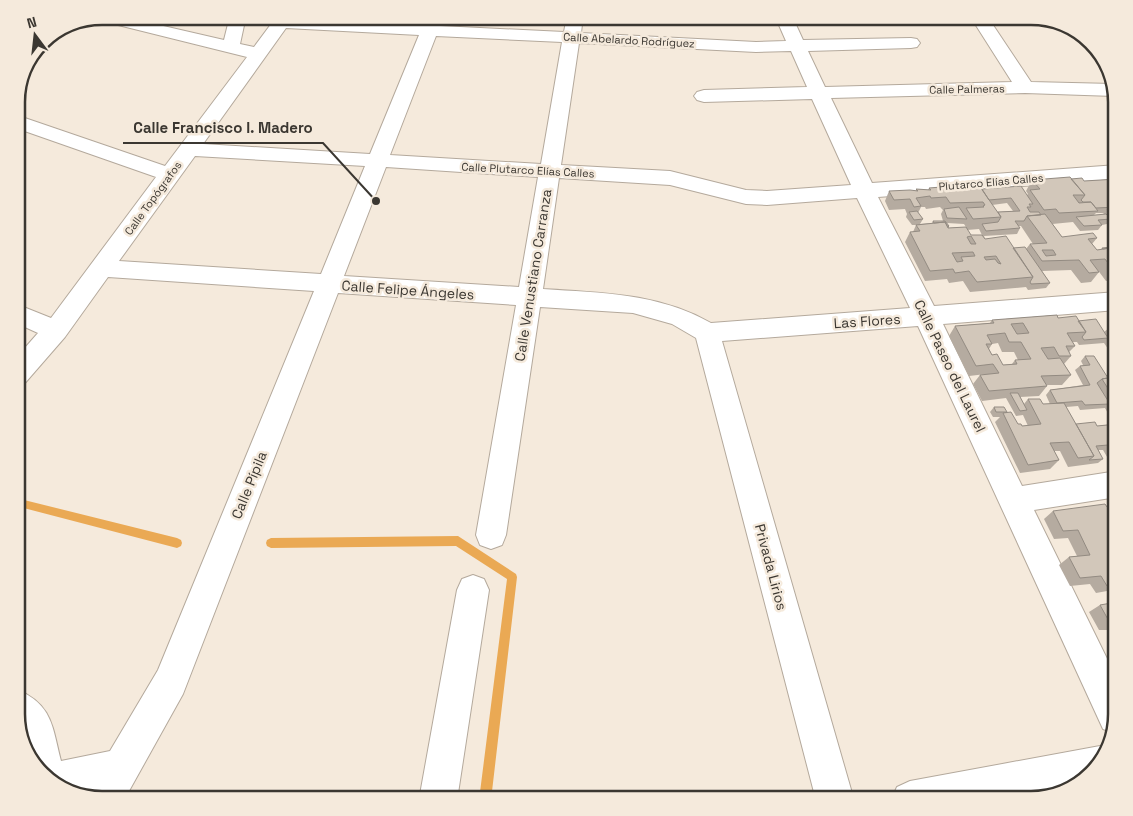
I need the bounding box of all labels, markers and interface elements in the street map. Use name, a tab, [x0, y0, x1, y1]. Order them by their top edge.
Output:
north arrow	[10, 10, 60, 60]
text: N	[25, 13, 39, 32]
street label: Calle Abelardo Rodríguez	[563, 30, 695, 50]
street label: Calle Palmeras	[929, 81, 1005, 97]
callout: Calle Francisco I. Madero	[123, 113, 323, 143]
text: Calle Francisco I. Madero	[133, 118, 313, 137]
street label: Calle Topógrafos	[121, 158, 185, 238]
street label: Calle Plutarco Elías Calles	[461, 160, 595, 180]
street label: Plutarco Elías Calles	[938, 170, 1044, 194]
street label: Calle Venustiano Carranza	[510, 187, 556, 363]
street label: Calle Felipe Ángeles	[341, 276, 475, 304]
street label: Calle Paseo del Laurel	[910, 297, 990, 435]
street label: Las Flores	[833, 310, 901, 332]
street label: Calle Pípila	[227, 448, 271, 522]
street label: Privada Lirios	[751, 522, 791, 612]

